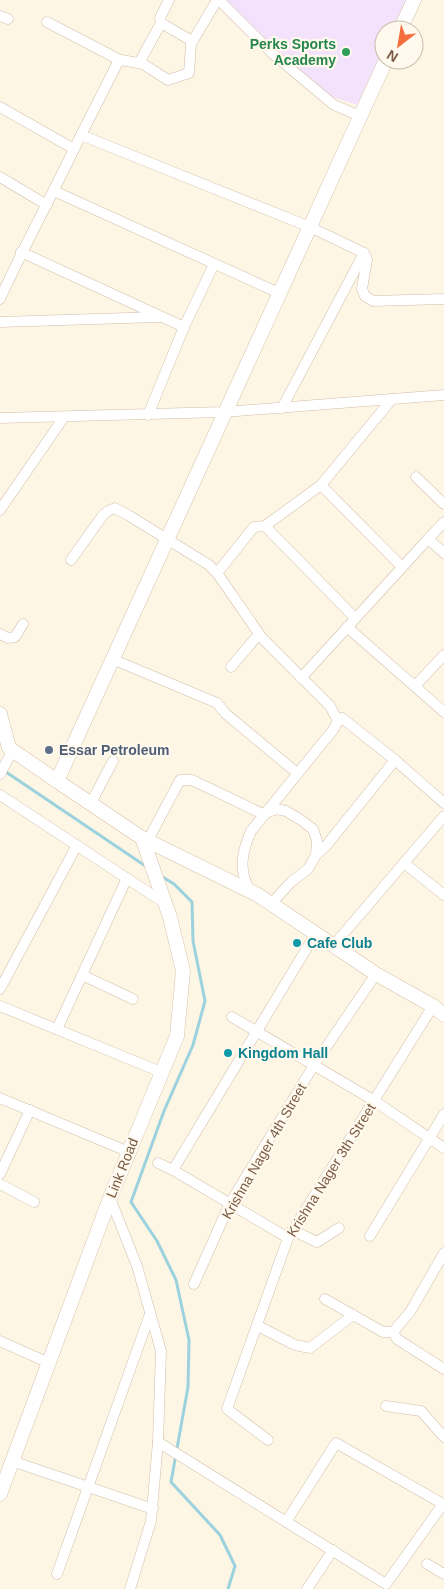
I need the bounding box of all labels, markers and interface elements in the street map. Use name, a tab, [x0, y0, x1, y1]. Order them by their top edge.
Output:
north arrow	[374, 20, 424, 70]
place label: Perks Sports Academy	[250, 36, 336, 68]
marker: Perks Sports Academy	[340, 46, 352, 58]
text: N	[384, 47, 401, 66]
place label: Essar Petroleum	[59, 742, 170, 758]
marker: Essar Petroleum	[43, 744, 55, 756]
place label: Cafe Club	[307, 935, 372, 951]
marker: Cafe Club	[291, 937, 303, 949]
place label: Kingdom Hall	[238, 1045, 328, 1061]
marker: Kingdom Hall	[222, 1047, 234, 1059]
street label: Krishna Nager 4th Street	[219, 1080, 310, 1222]
street label: Krishna Nager 3th Street	[283, 1100, 379, 1240]
street label: Link Road	[103, 1136, 141, 1200]

